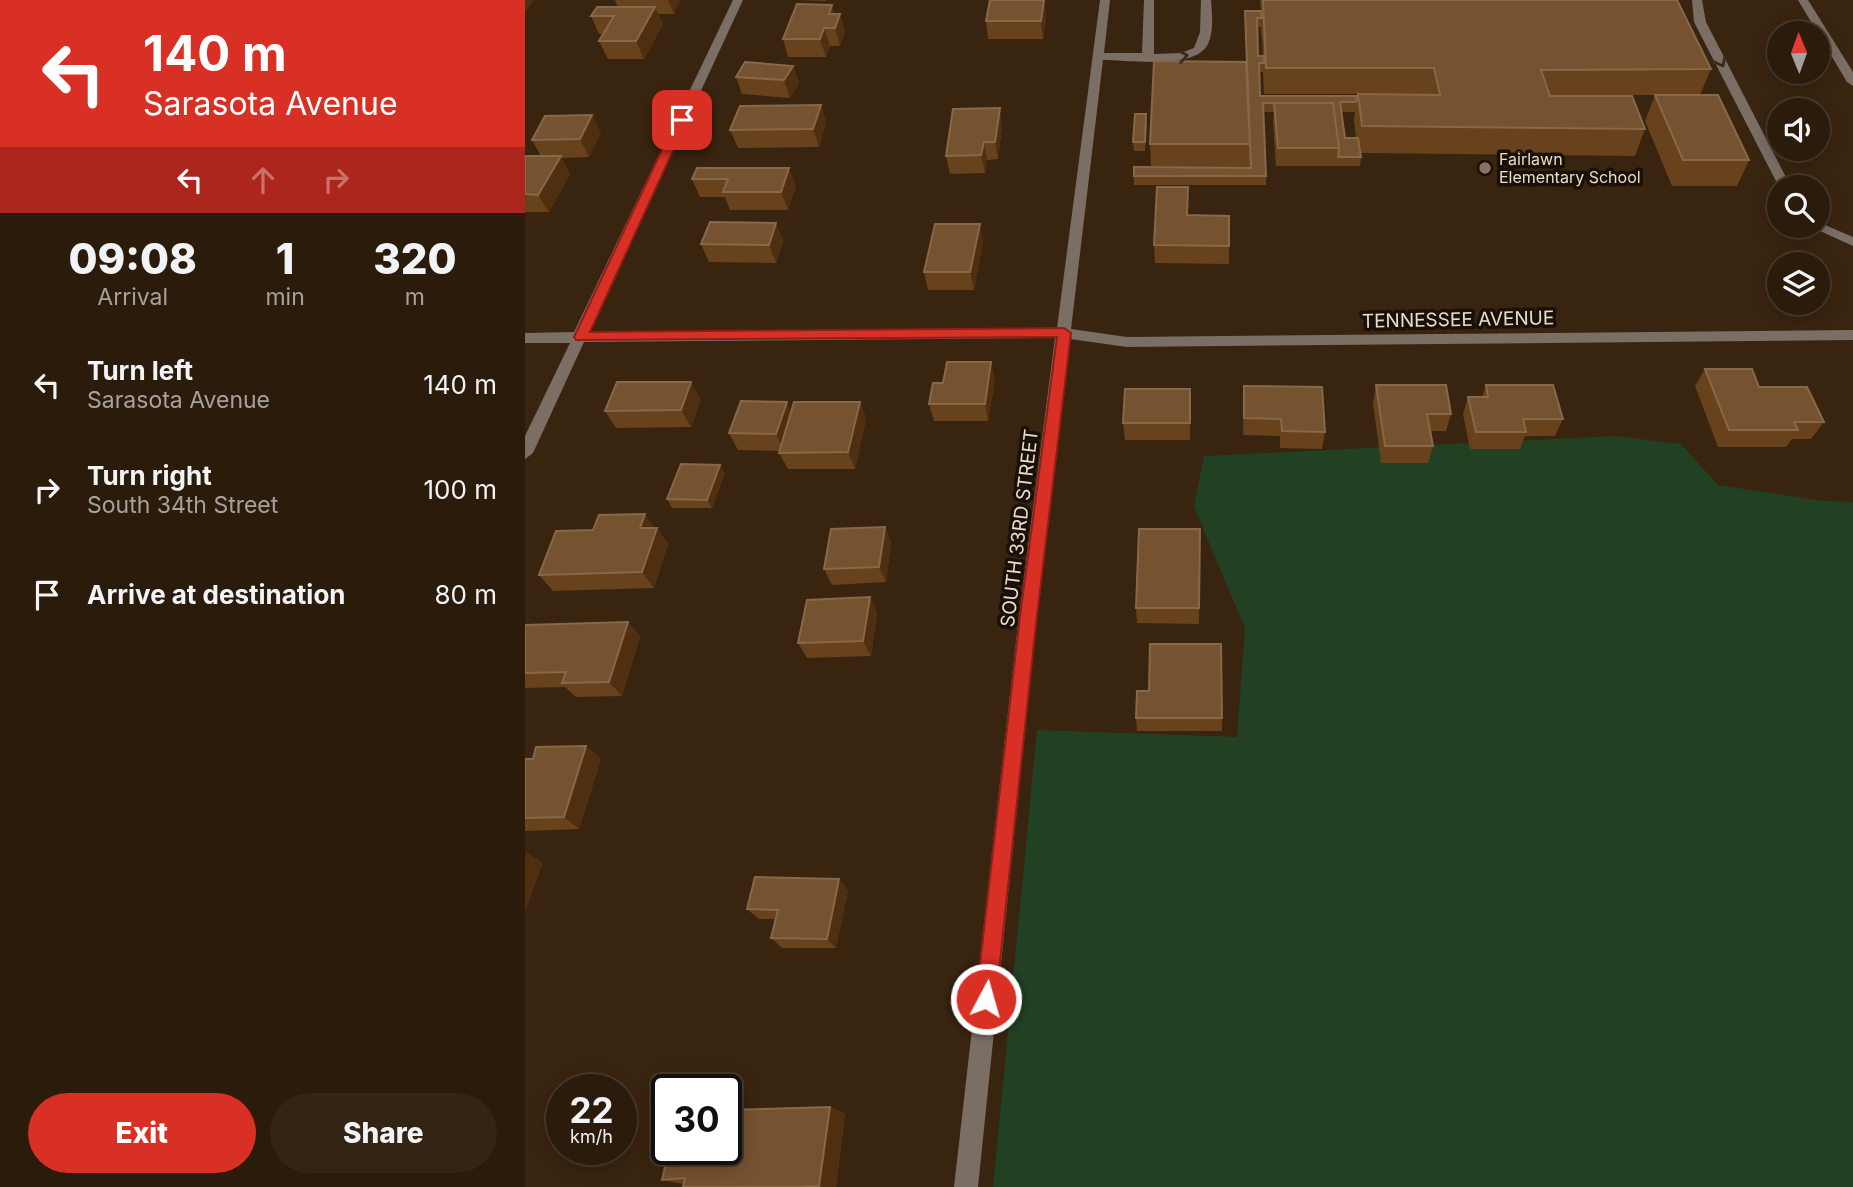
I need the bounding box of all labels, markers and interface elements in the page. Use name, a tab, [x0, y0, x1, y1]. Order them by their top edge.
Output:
north arrow	[1767, 21, 1831, 84]
map controls	[1767, 21, 1830, 315]
text: 140 m	[143, 24, 287, 83]
icon: left	[28, 28, 119, 119]
one-way arrow	[1177, 49, 1189, 64]
one-way arrow	[1712, 55, 1726, 67]
text: Sarasota Avenue	[143, 84, 398, 123]
pin	[652, 90, 712, 150]
button: sound	[1767, 98, 1830, 161]
icon: arrive	[663, 101, 701, 139]
place label: Fairlawn Elementary School	[1499, 149, 1641, 187]
marker: Fairlawn Elementary School	[1477, 160, 1493, 176]
icon: left	[171, 161, 209, 199]
icon: ahead	[244, 161, 282, 199]
icon: right	[317, 161, 355, 199]
button: search	[1767, 175, 1830, 238]
text: 09:08	[68, 233, 197, 284]
text: 1	[276, 233, 294, 284]
text: 320	[373, 233, 457, 284]
button: layers	[1767, 252, 1830, 315]
text: Arrival	[97, 283, 168, 311]
text: min	[265, 283, 305, 311]
text: m	[405, 283, 425, 311]
street label: TENNESSEE AVENUE	[1362, 306, 1554, 333]
text: Turn left	[87, 355, 193, 386]
icon: left	[28, 366, 66, 404]
text: 140 m	[423, 369, 497, 400]
text: Sarasota Avenue	[87, 386, 270, 414]
street label: SOUTH 33RD STREET	[996, 428, 1043, 628]
text: Turn right	[87, 460, 212, 491]
icon: right	[28, 471, 66, 509]
text: 100 m	[424, 474, 497, 505]
text: South 34th Street	[87, 491, 278, 519]
icon: arrive	[28, 576, 66, 614]
text: Arrive at destination	[87, 579, 346, 610]
text: 80 m	[434, 579, 497, 610]
position arrow	[949, 962, 1023, 1036]
speed limit sign: 30	[651, 1074, 742, 1165]
text: 22	[569, 1089, 614, 1131]
button: Exit	[28, 1093, 256, 1173]
button: Share	[270, 1093, 497, 1173]
text: km/h	[570, 1126, 613, 1147]

